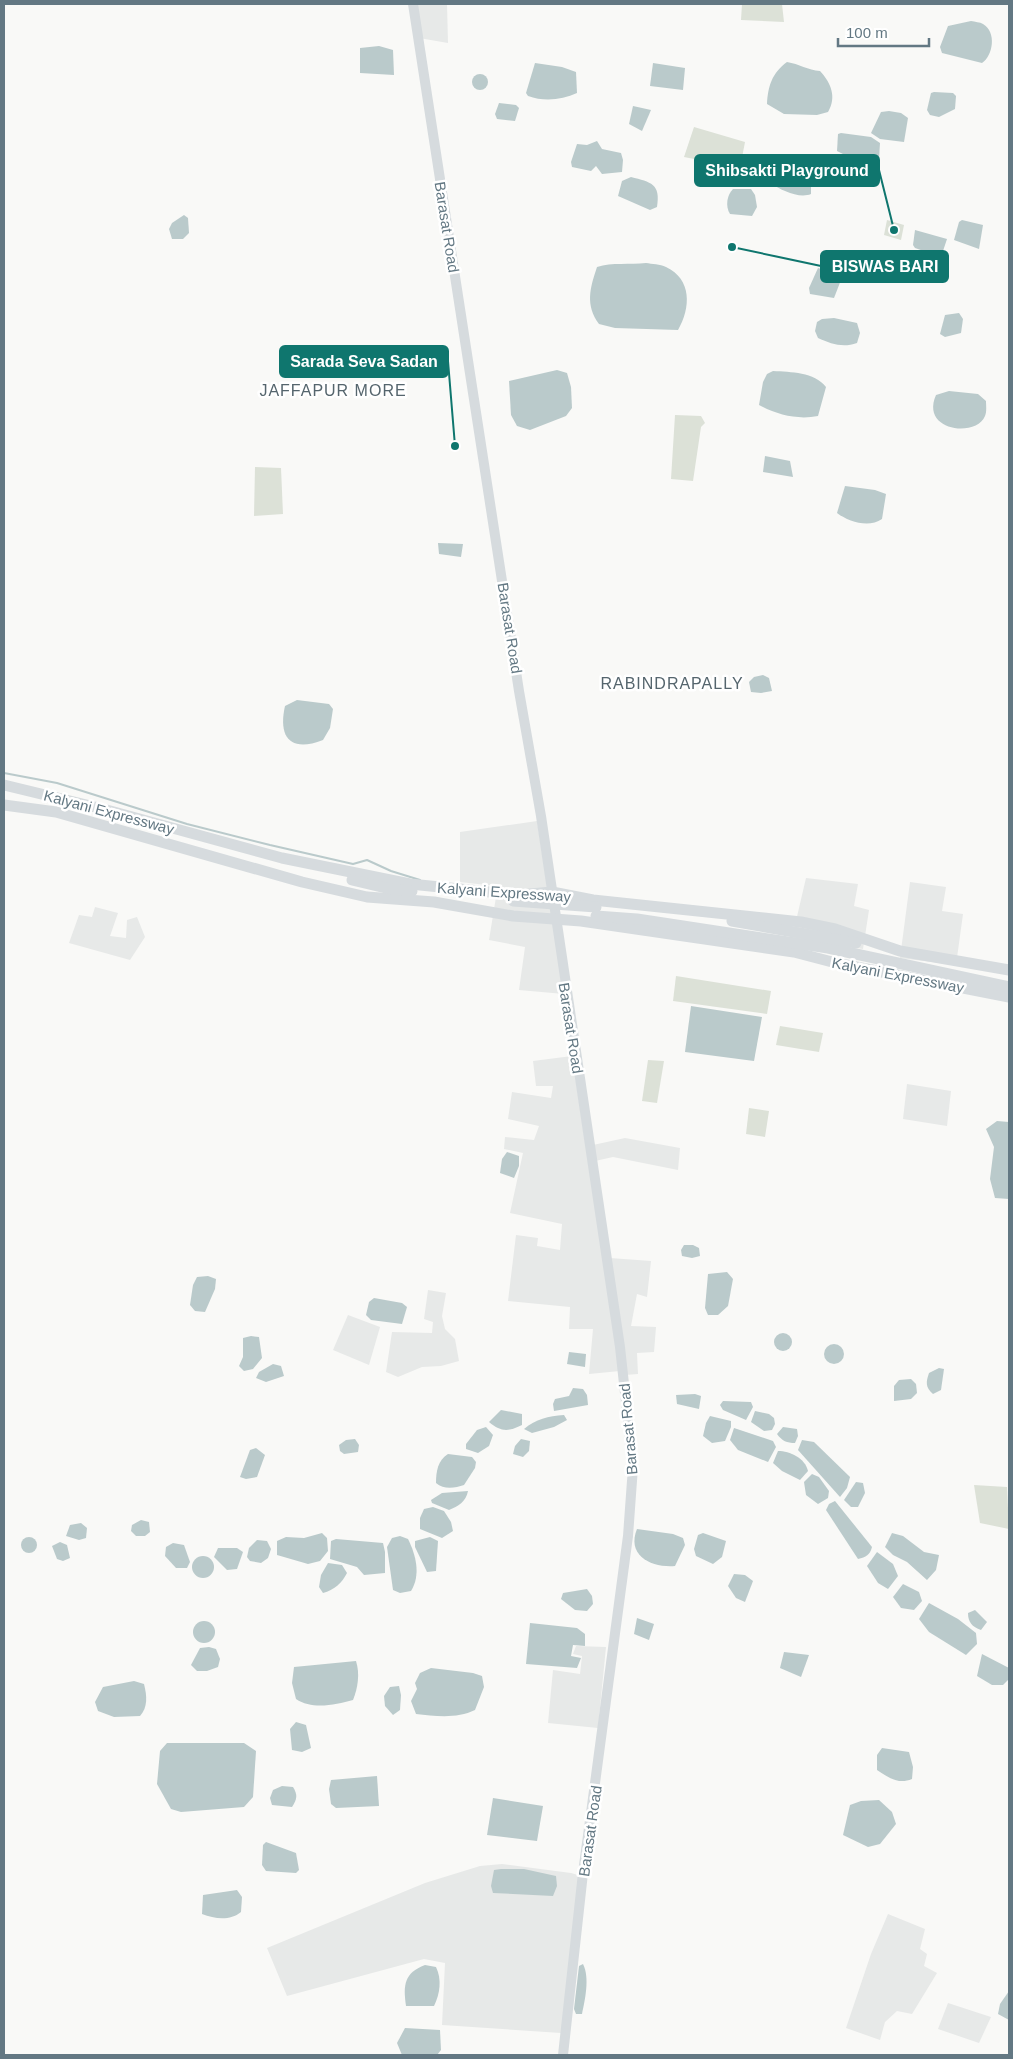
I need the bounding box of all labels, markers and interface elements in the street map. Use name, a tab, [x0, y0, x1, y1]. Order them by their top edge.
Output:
scale bar	[838, 15, 929, 47]
text: 100 m	[846, 24, 888, 41]
callout: Shibsakti Playground	[695, 155, 879, 186]
text: Shibsakti Playground	[705, 162, 869, 179]
street label: Barasat Road	[431, 180, 463, 274]
callout: BISWAS BARI	[821, 251, 948, 282]
text: BISWAS BARI	[832, 258, 938, 275]
callout: Sarada Seva Sadan	[280, 346, 448, 377]
text: Sarada Seva Sadan	[290, 353, 438, 370]
district label: JAFFAPUR MORE	[259, 382, 407, 399]
street label: Barasat Road	[494, 581, 526, 675]
district label: RABINDRAPALLY	[600, 675, 744, 692]
street label: Kalyani Expressway	[42, 786, 177, 838]
street label: Kalyani Expressway	[436, 879, 572, 905]
street label: Kalyani Expressway	[830, 954, 966, 996]
street label: Barasat Road	[555, 981, 587, 1075]
street label: Barasat Road	[616, 1383, 640, 1475]
street label: Barasat Road	[575, 1784, 605, 1878]

